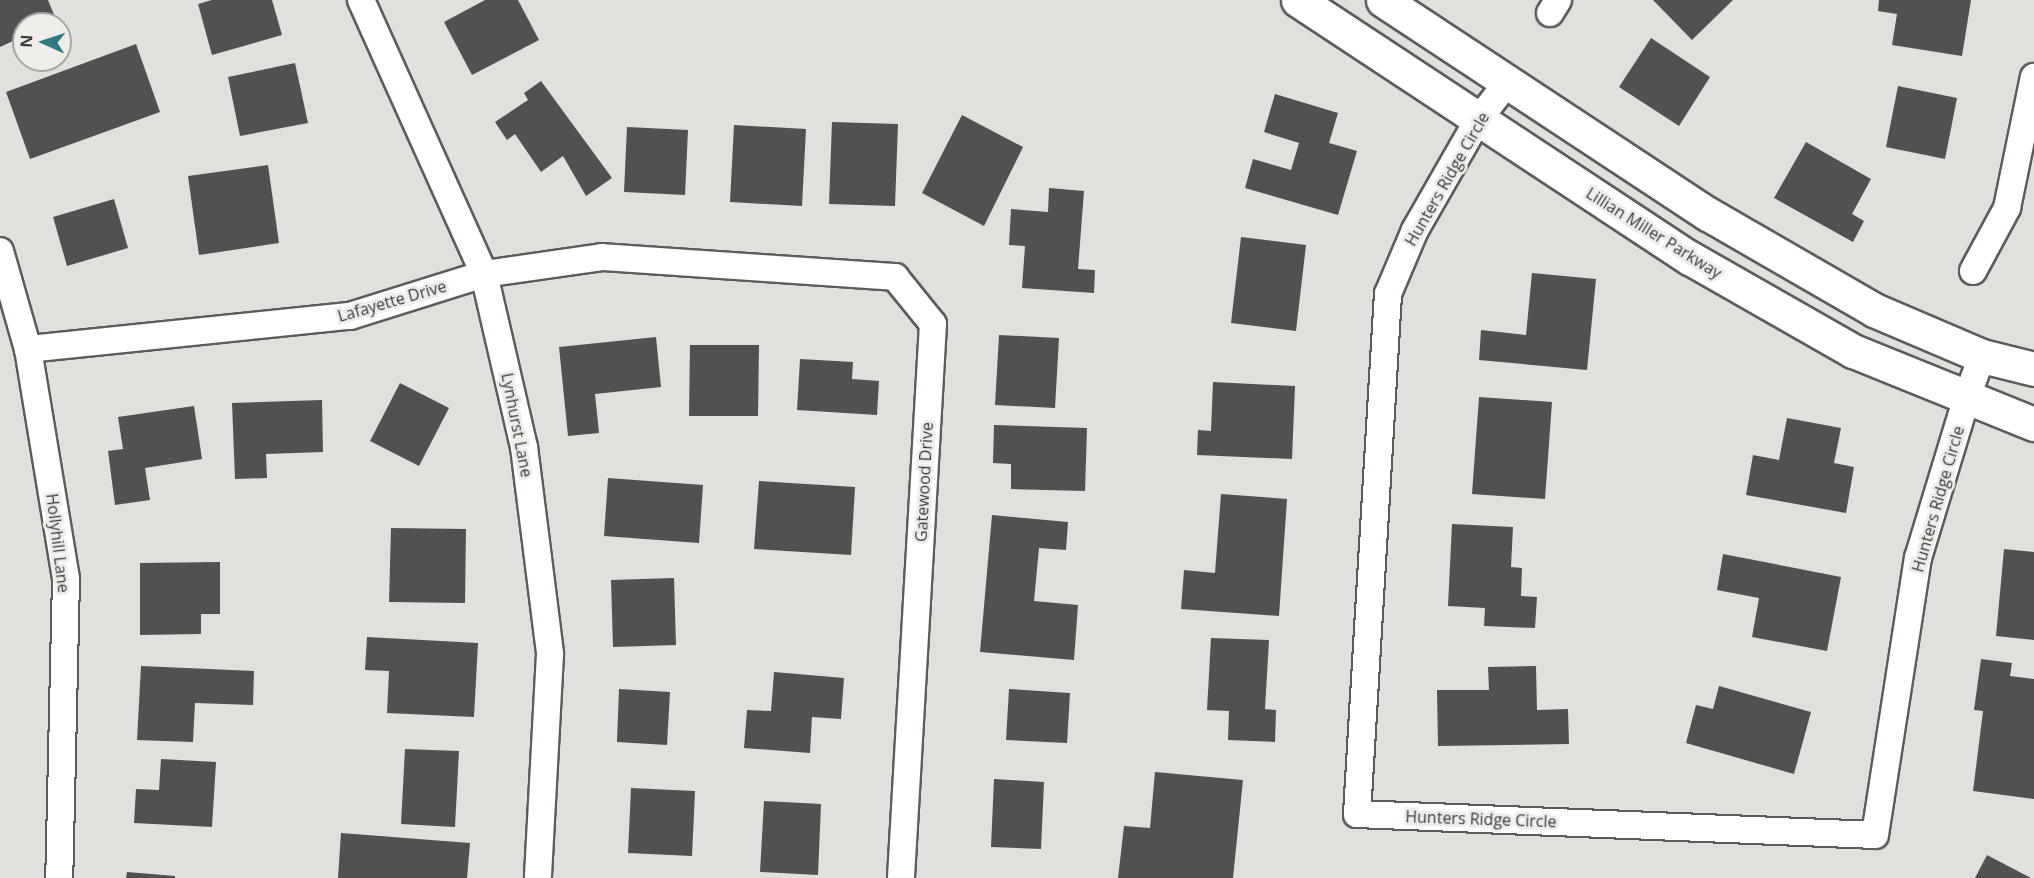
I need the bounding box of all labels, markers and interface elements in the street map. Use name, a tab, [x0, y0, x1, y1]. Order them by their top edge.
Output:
north arrow	[12, 12, 72, 72]
text: N	[15, 34, 37, 48]
street label: Hunters Ridge Circle	[1401, 109, 1493, 249]
street label: Lillian Miller Parkway	[1583, 183, 1725, 283]
street label: Lafayette Drive	[335, 276, 449, 326]
street label: Lynhurst Lane	[497, 371, 537, 479]
street label: Gatewood Drive	[911, 422, 937, 542]
street label: Hunters Ridge Circle	[1908, 424, 1968, 574]
street label: Hollyhill Lane	[42, 492, 74, 594]
street label: Hunters Ridge Circle	[1405, 807, 1557, 831]

